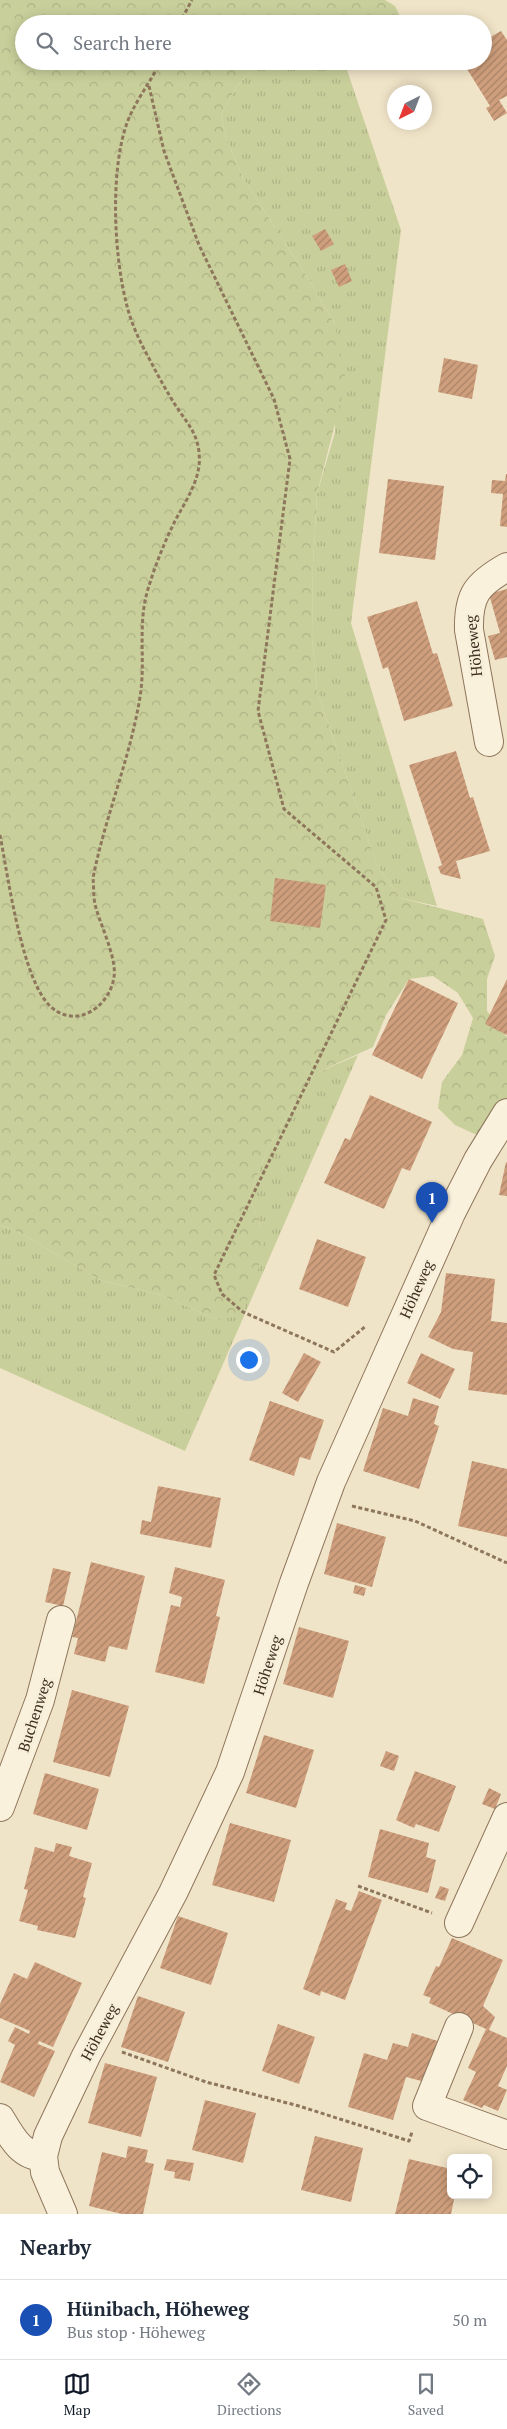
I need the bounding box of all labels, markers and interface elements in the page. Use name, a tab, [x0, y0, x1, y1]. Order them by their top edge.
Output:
search box	[15, 15, 492, 70]
icon: search	[33, 29, 61, 57]
text: Search here	[73, 30, 172, 55]
north arrow	[387, 85, 432, 130]
street label: Höheweg	[460, 613, 486, 678]
pin: 1	[416, 1182, 448, 1223]
street label: Höheweg	[394, 1256, 438, 1321]
your location	[236, 1347, 262, 1373]
street label: Höheweg	[248, 1632, 286, 1697]
street label: Buchenweg	[13, 1675, 56, 1754]
street label: Höheweg	[76, 1999, 123, 2064]
map controls	[447, 2154, 492, 2199]
button: locate	[447, 2154, 492, 2199]
text: Nearby	[20, 2233, 91, 2261]
text: Hünibach, Höheweg	[67, 2296, 249, 2321]
text: 1	[31, 2309, 41, 2331]
text: 50 m	[452, 2309, 487, 2331]
text: Bus stop · Höheweg	[67, 2321, 205, 2343]
tab: Map	[63, 2370, 91, 2419]
tab: Directions	[217, 2370, 282, 2419]
tab: Saved	[408, 2370, 444, 2419]

